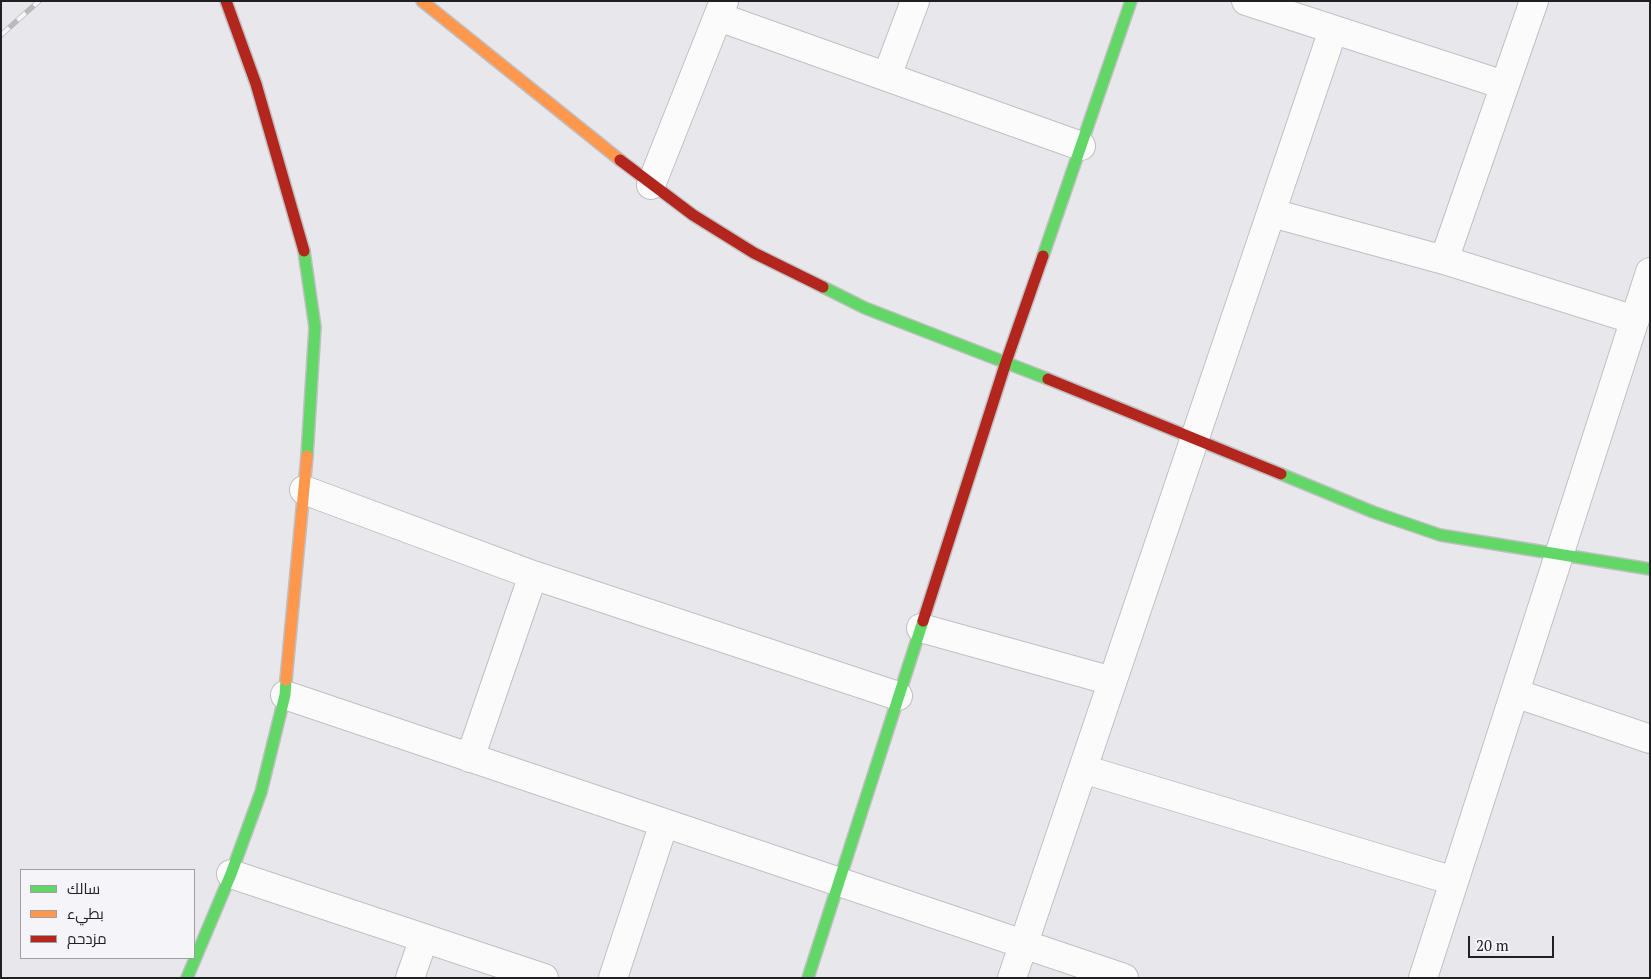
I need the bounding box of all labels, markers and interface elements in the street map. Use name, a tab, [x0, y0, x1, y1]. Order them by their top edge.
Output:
legend	[20, 869, 195, 959]
text: سالك	[67, 878, 100, 898]
text: بطيء	[67, 903, 104, 923]
scale bar	[1471, 926, 1557, 958]
text: مزدحم	[67, 928, 107, 948]
text: 20 m	[1476, 935, 1509, 955]

